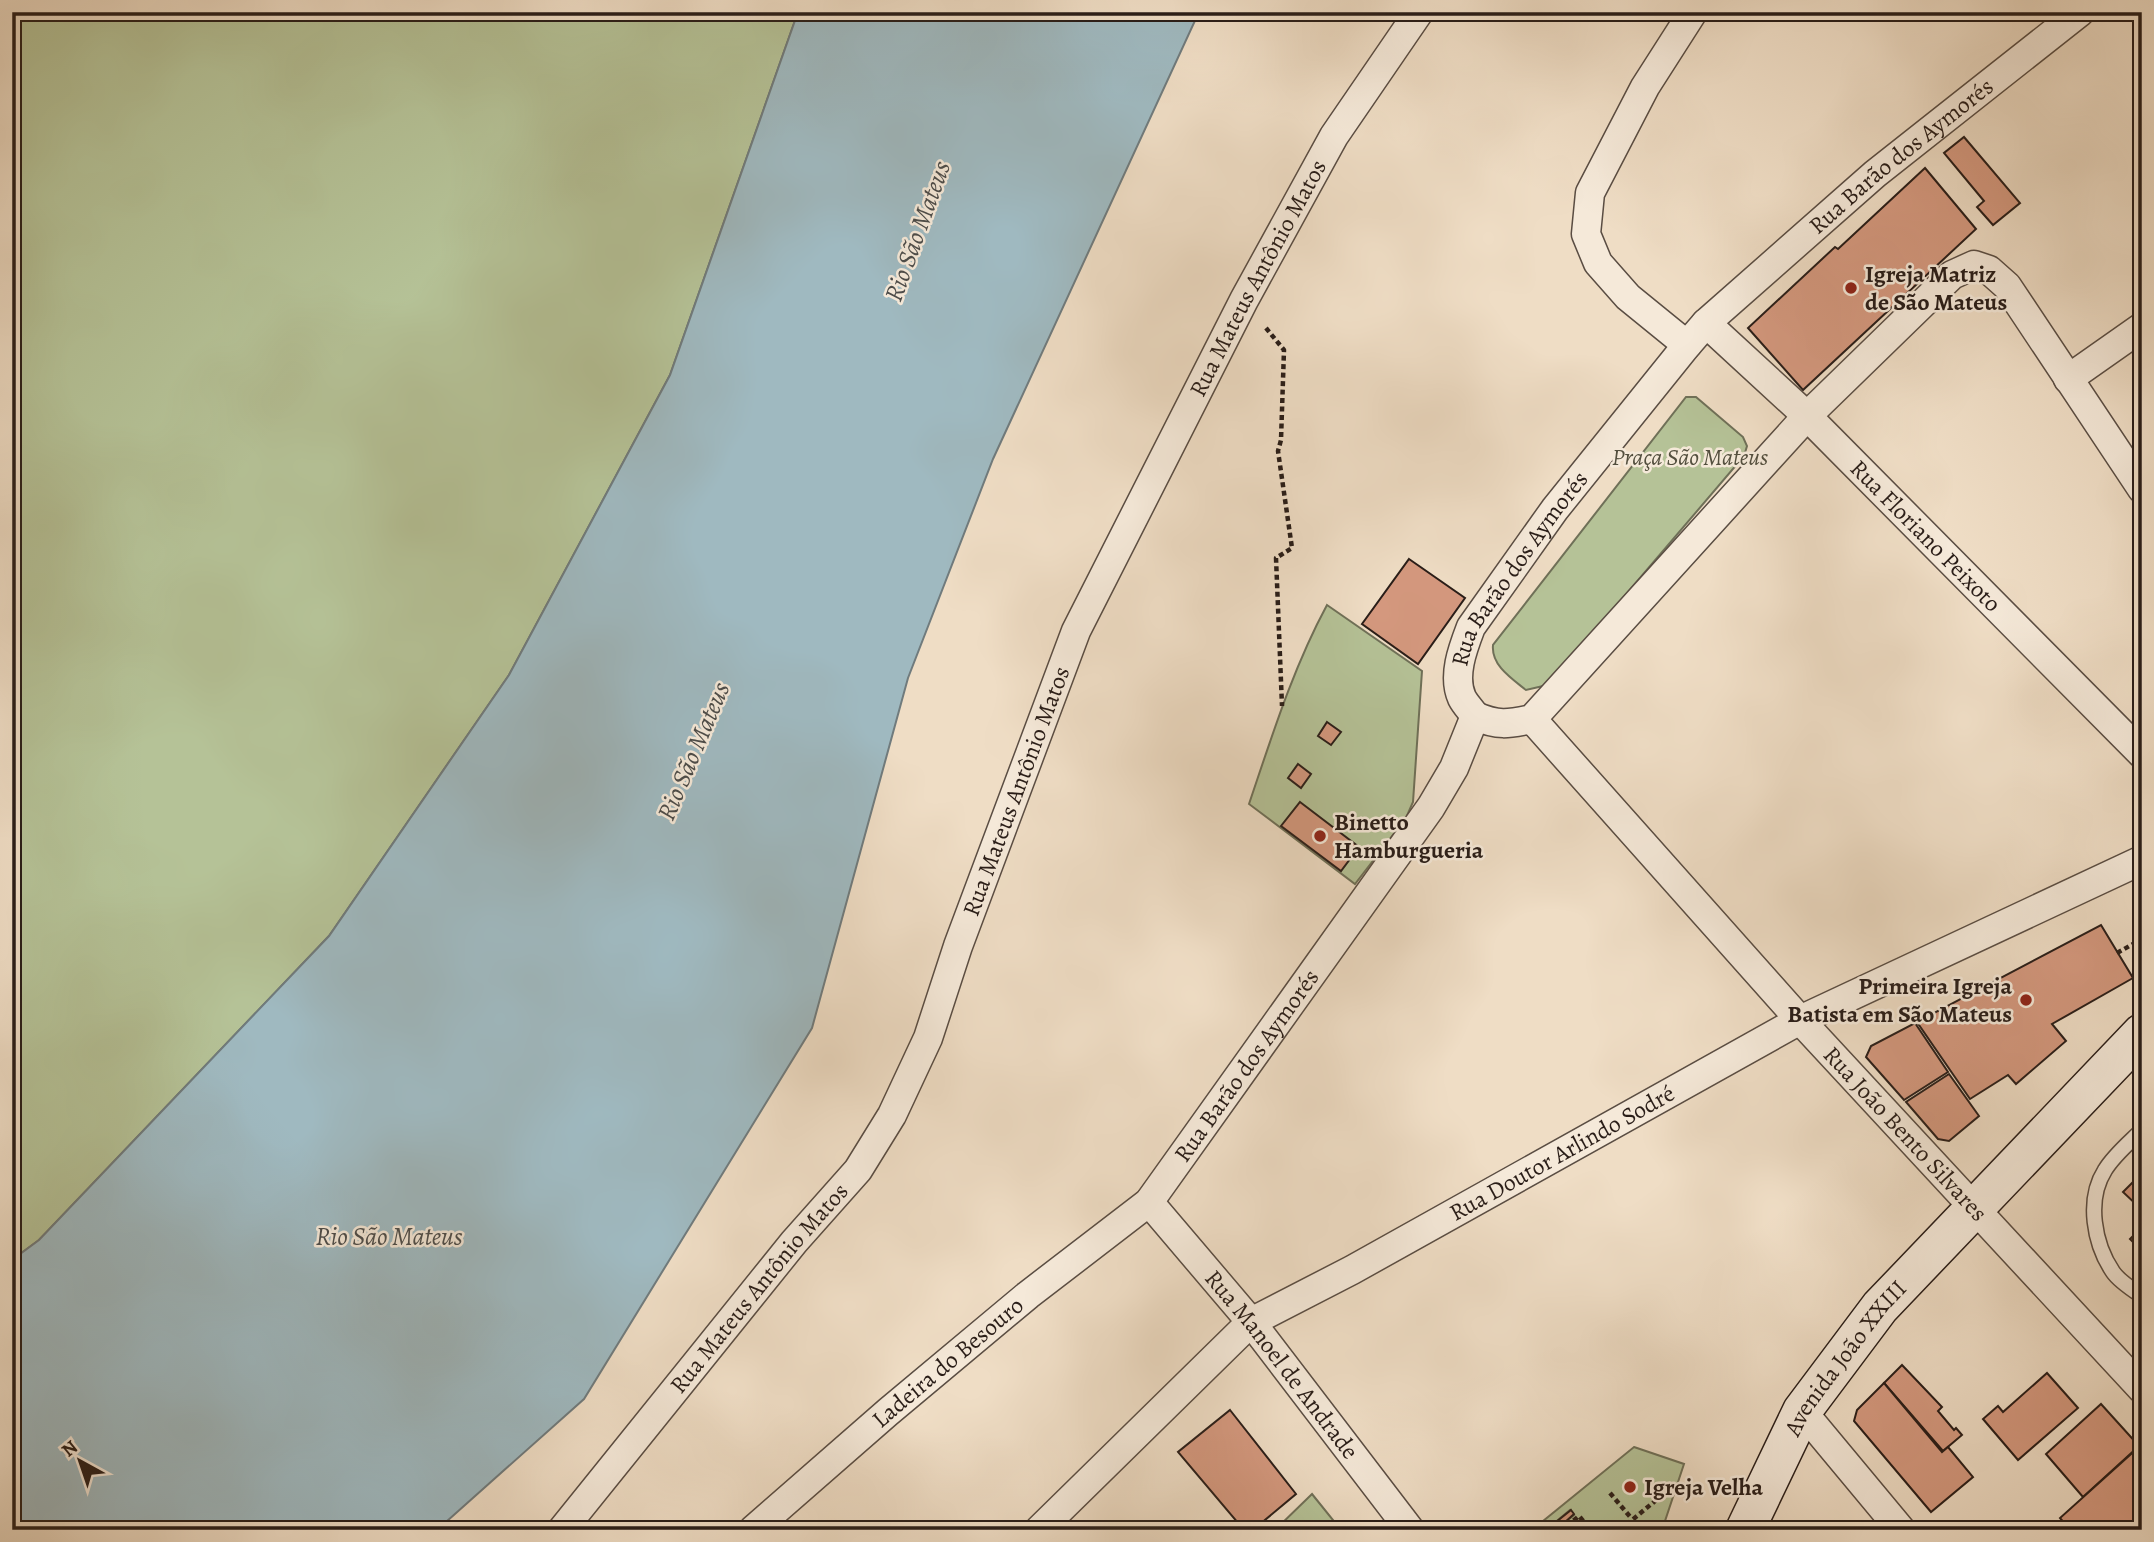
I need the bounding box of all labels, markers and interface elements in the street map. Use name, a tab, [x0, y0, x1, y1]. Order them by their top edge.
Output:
street label: Rua Barão dos Aymorés	[1802, 71, 2000, 241]
street label: Rua Mateus Antônio Matos	[1182, 154, 1334, 402]
water label: Rio São Mateus	[876, 156, 959, 306]
place label: Igreja Matriz de São Mateus	[1865, 258, 2007, 318]
marker: Igreja Matriz de São Mateus	[1843, 280, 1859, 296]
park label: Praça São Mateus	[1612, 441, 1768, 473]
street label: Rua Floriano Peixoto	[1843, 453, 2008, 619]
street label: Rua Barão dos Aymorés	[1443, 464, 1595, 669]
street label: Rua Mateus Antônio Matos	[955, 662, 1077, 920]
water label: Rio São Mateus	[649, 677, 738, 826]
place label: Binetto Hamburgueria	[1334, 806, 1484, 866]
marker: Binetto Hamburgueria	[1312, 828, 1328, 844]
street label: Rua Barão dos Aymorés	[1167, 963, 1326, 1168]
place label: Primeira Igreja Batista em São Mateus	[1787, 970, 2012, 1030]
marker: Primeira Igreja Batista em São Mateus	[2018, 992, 2034, 1008]
street label: Rua João Bento Silvares	[1816, 1039, 1995, 1228]
street label: Rua Doutor Arlindo Sodré	[1443, 1077, 1680, 1229]
street label: Rua Mateus Antônio Matos	[662, 1176, 855, 1400]
water label: Rio São Mateus	[316, 1219, 463, 1254]
street label: Rua Manoel de Andrade	[1198, 1263, 1366, 1466]
street label: Avenida João XXIII	[1776, 1273, 1914, 1442]
street label: Ladeira do Besouro	[865, 1289, 1030, 1435]
north arrow	[46, 1426, 116, 1496]
text: N	[56, 1434, 83, 1463]
place label: Igreja Velha	[1644, 1471, 1763, 1503]
marker: Igreja Velha	[1622, 1479, 1638, 1495]

